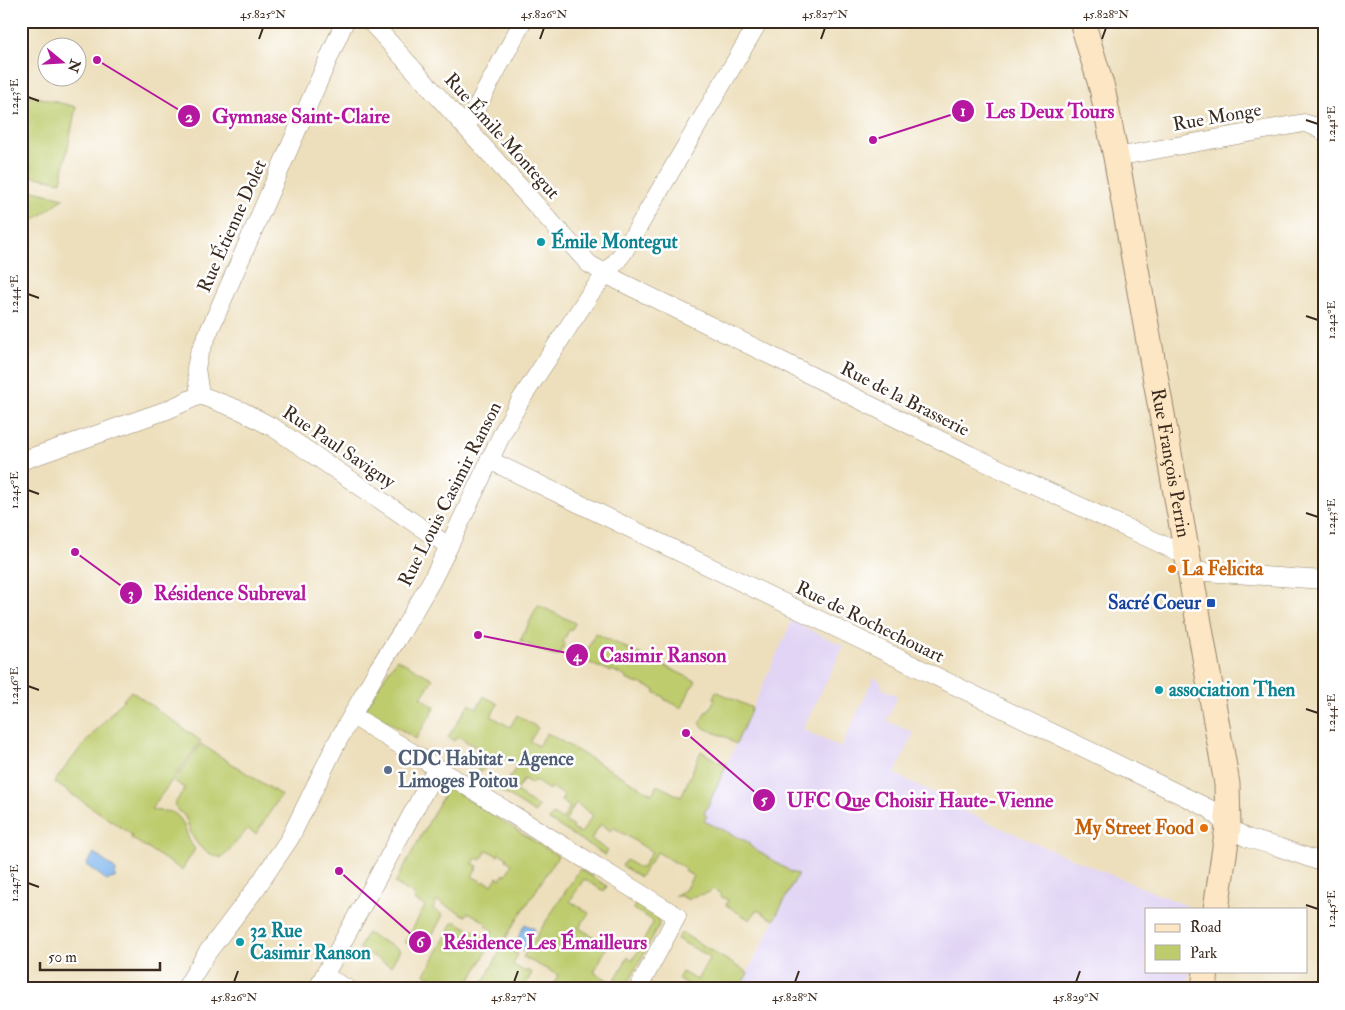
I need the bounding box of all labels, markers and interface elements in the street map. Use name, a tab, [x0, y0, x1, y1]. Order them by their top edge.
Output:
text: 45.825°N	[240, 7, 286, 22]
text: 45.826°N	[521, 7, 568, 22]
text: 45.827°N	[802, 7, 848, 22]
text: 45.828°N	[1083, 7, 1129, 22]
north arrow	[38, 38, 88, 88]
text: N	[64, 56, 84, 75]
street label: Rue Émile Montegut	[439, 67, 567, 204]
text: 1.243°E	[7, 78, 22, 115]
callout: Les Deux Tours	[950, 94, 1124, 129]
street label: Rue Monge	[1171, 97, 1263, 137]
callout: Gymnase Saint-Claire	[177, 99, 400, 134]
text: Les Deux Tours	[986, 99, 1114, 124]
text: 1	[960, 102, 966, 121]
text: Gymnase Saint-Claire	[212, 104, 391, 130]
text: 1.241°E	[1324, 105, 1339, 142]
text: 2	[185, 108, 193, 127]
street label: Rue Étienne Dolet	[190, 155, 272, 296]
place label: Émile Montegut	[551, 228, 678, 255]
marker: Émile Montegut	[535, 236, 547, 248]
text: 1.244°E	[7, 274, 22, 313]
text: 1.242°E	[1324, 301, 1339, 339]
street label: Rue de la Brasserie	[837, 356, 973, 442]
street label: Rue François Perrin	[1146, 386, 1196, 540]
street label: Rue Louis Casimir Ranson	[393, 397, 507, 590]
street label: Rue Paul Savigny	[278, 400, 401, 494]
text: 1.245°E	[7, 471, 22, 509]
text: 1.243°E	[1324, 498, 1339, 535]
place label: La Felicita	[1182, 557, 1265, 581]
marker: La Felicita	[1166, 563, 1178, 575]
callout: Résidence Subreval	[119, 576, 316, 611]
street label: Rue de Rochechouart	[792, 576, 948, 668]
text: Résidence Subreval	[154, 581, 307, 606]
text: 3	[128, 585, 134, 604]
place label: Sacré Coeur	[1108, 591, 1202, 615]
marker: Sacré Coeur	[1205, 597, 1217, 609]
callout: Casimir Ranson	[565, 638, 737, 673]
text: Casimir Ranson	[599, 643, 727, 668]
text: 4	[572, 647, 582, 666]
text: 1.246°E	[7, 667, 22, 705]
place label: association Then	[1169, 678, 1296, 702]
marker: association Then	[1153, 684, 1165, 696]
text: 1.244°E	[1324, 693, 1339, 732]
place label: CDC Habitat - Agence Limoges Poitou	[398, 747, 574, 794]
marker: CDC Habitat - Agence Limoges Poitou	[382, 764, 394, 776]
callout: UFC Que Choisir Haute-Vienne	[752, 782, 1063, 817]
text: UFC Que Choisir Haute-Vienne	[787, 788, 1054, 813]
text: 5	[761, 791, 768, 810]
place label: My Street Food	[1074, 816, 1195, 841]
marker: My Street Food	[1198, 822, 1210, 834]
text: 1.247°E	[7, 864, 22, 902]
text: 1.245°E	[1324, 890, 1339, 928]
legend	[1145, 908, 1308, 972]
text: Road	[1190, 918, 1222, 937]
place label: 32 Rue Casimir Ranson	[250, 919, 371, 965]
callout: Résidence Les Émailleurs	[408, 924, 657, 959]
text: Résidence Les Émailleurs	[443, 929, 647, 955]
text: 6	[416, 933, 425, 952]
marker: 32 Rue Casimir Ranson	[234, 936, 246, 948]
scale bar	[40, 940, 160, 972]
text: Park	[1190, 944, 1217, 963]
text: 50 m	[48, 948, 77, 967]
text: 45.826°N	[211, 990, 258, 1005]
text: 45.827°N	[491, 990, 537, 1005]
text: 45.828°N	[772, 990, 818, 1005]
text: 45.829°N	[1053, 990, 1100, 1005]

